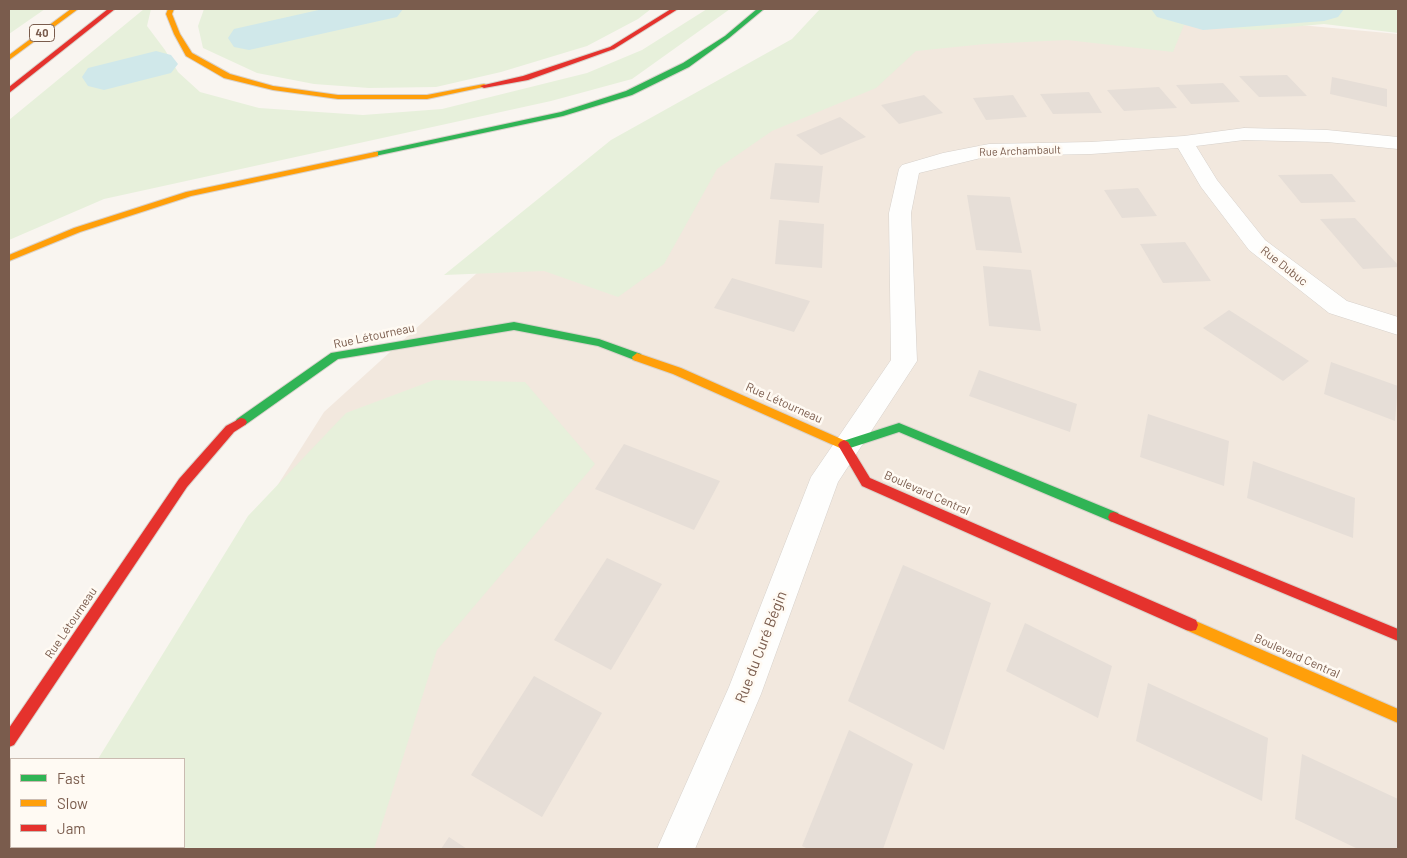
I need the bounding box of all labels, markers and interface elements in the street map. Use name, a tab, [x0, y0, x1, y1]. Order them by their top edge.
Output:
road number: 40	[30, 24, 54, 42]
street label: Rue Archambault	[979, 143, 1061, 159]
street label: Rue Dubuc	[1258, 243, 1310, 289]
street label: Rue Létourneau	[332, 320, 416, 352]
street label: Rue Létourneau	[743, 380, 825, 426]
street label: Boulevard Central	[882, 468, 972, 518]
street label: Rue Létourneau	[42, 585, 100, 661]
street label: Rue du Curé Bégin	[731, 589, 791, 705]
street label: Boulevard Central	[1252, 631, 1342, 681]
legend	[10, 758, 185, 848]
text: Fast	[57, 769, 85, 787]
text: Slow	[57, 794, 88, 812]
text: Jam	[57, 819, 86, 837]

